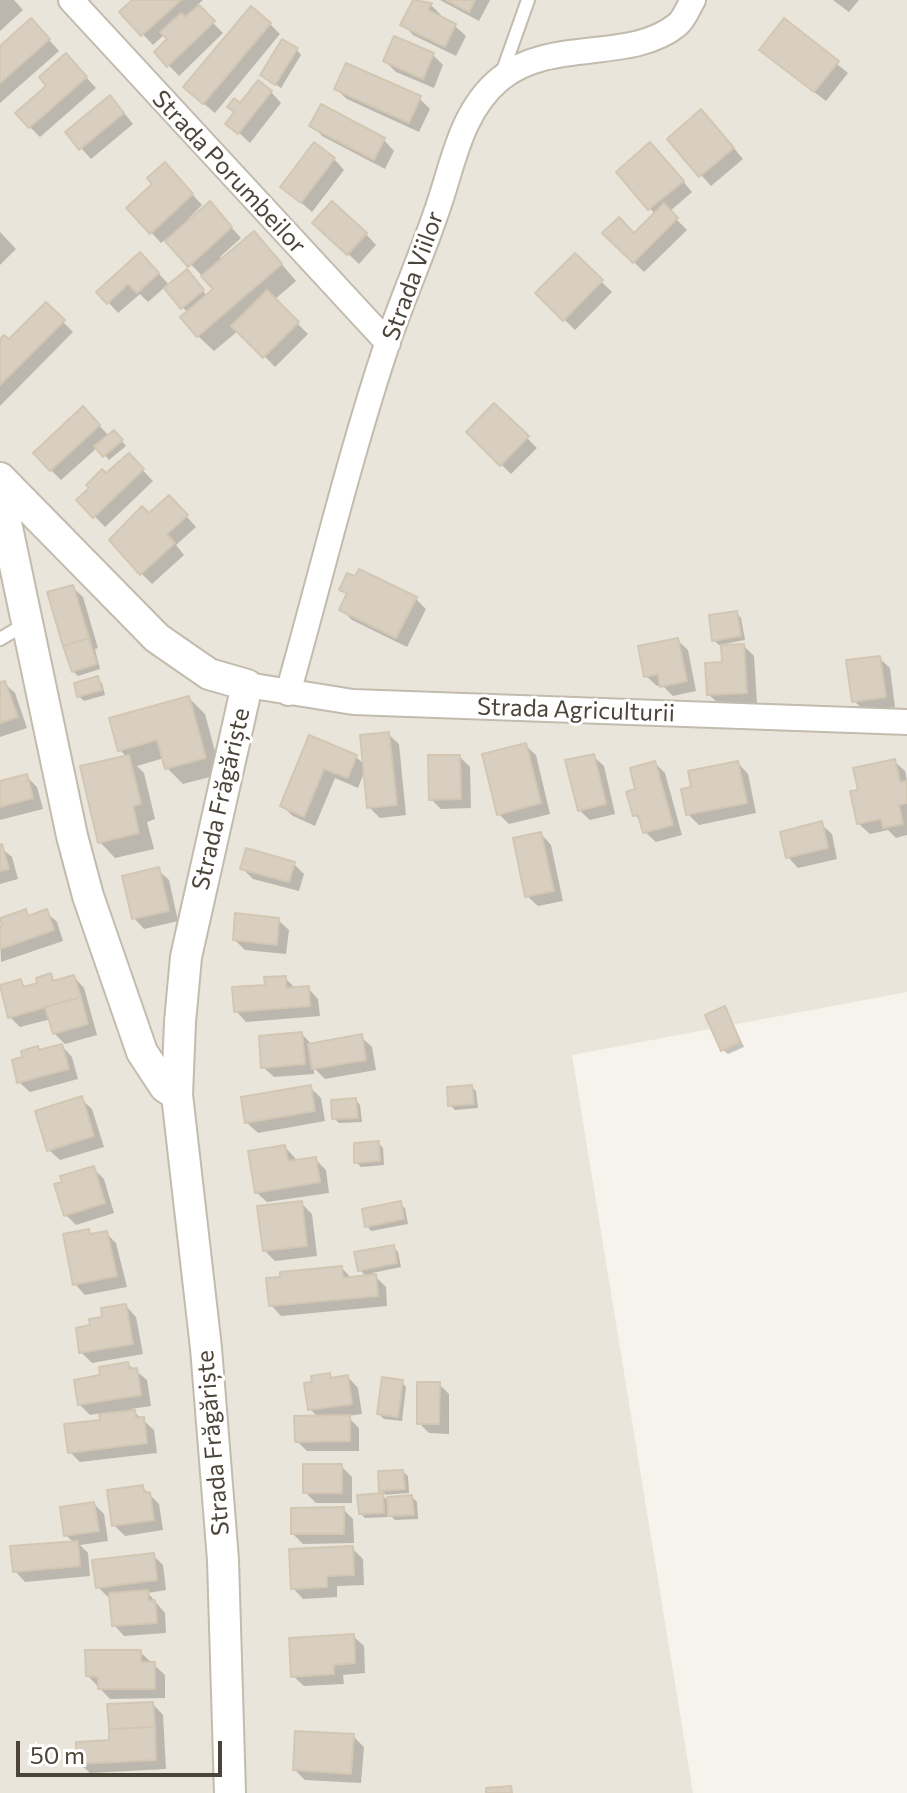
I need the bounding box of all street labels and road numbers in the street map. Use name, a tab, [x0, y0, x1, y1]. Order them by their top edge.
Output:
street label: Strada Porumbeilor	[146, 84, 312, 260]
street label: Strada Viilor	[376, 207, 450, 345]
street label: Strada Agriculturii	[477, 692, 675, 728]
street label: Strada Frăgăriște	[186, 705, 256, 893]
street label: Strada Frăgăriște	[191, 1349, 235, 1537]

